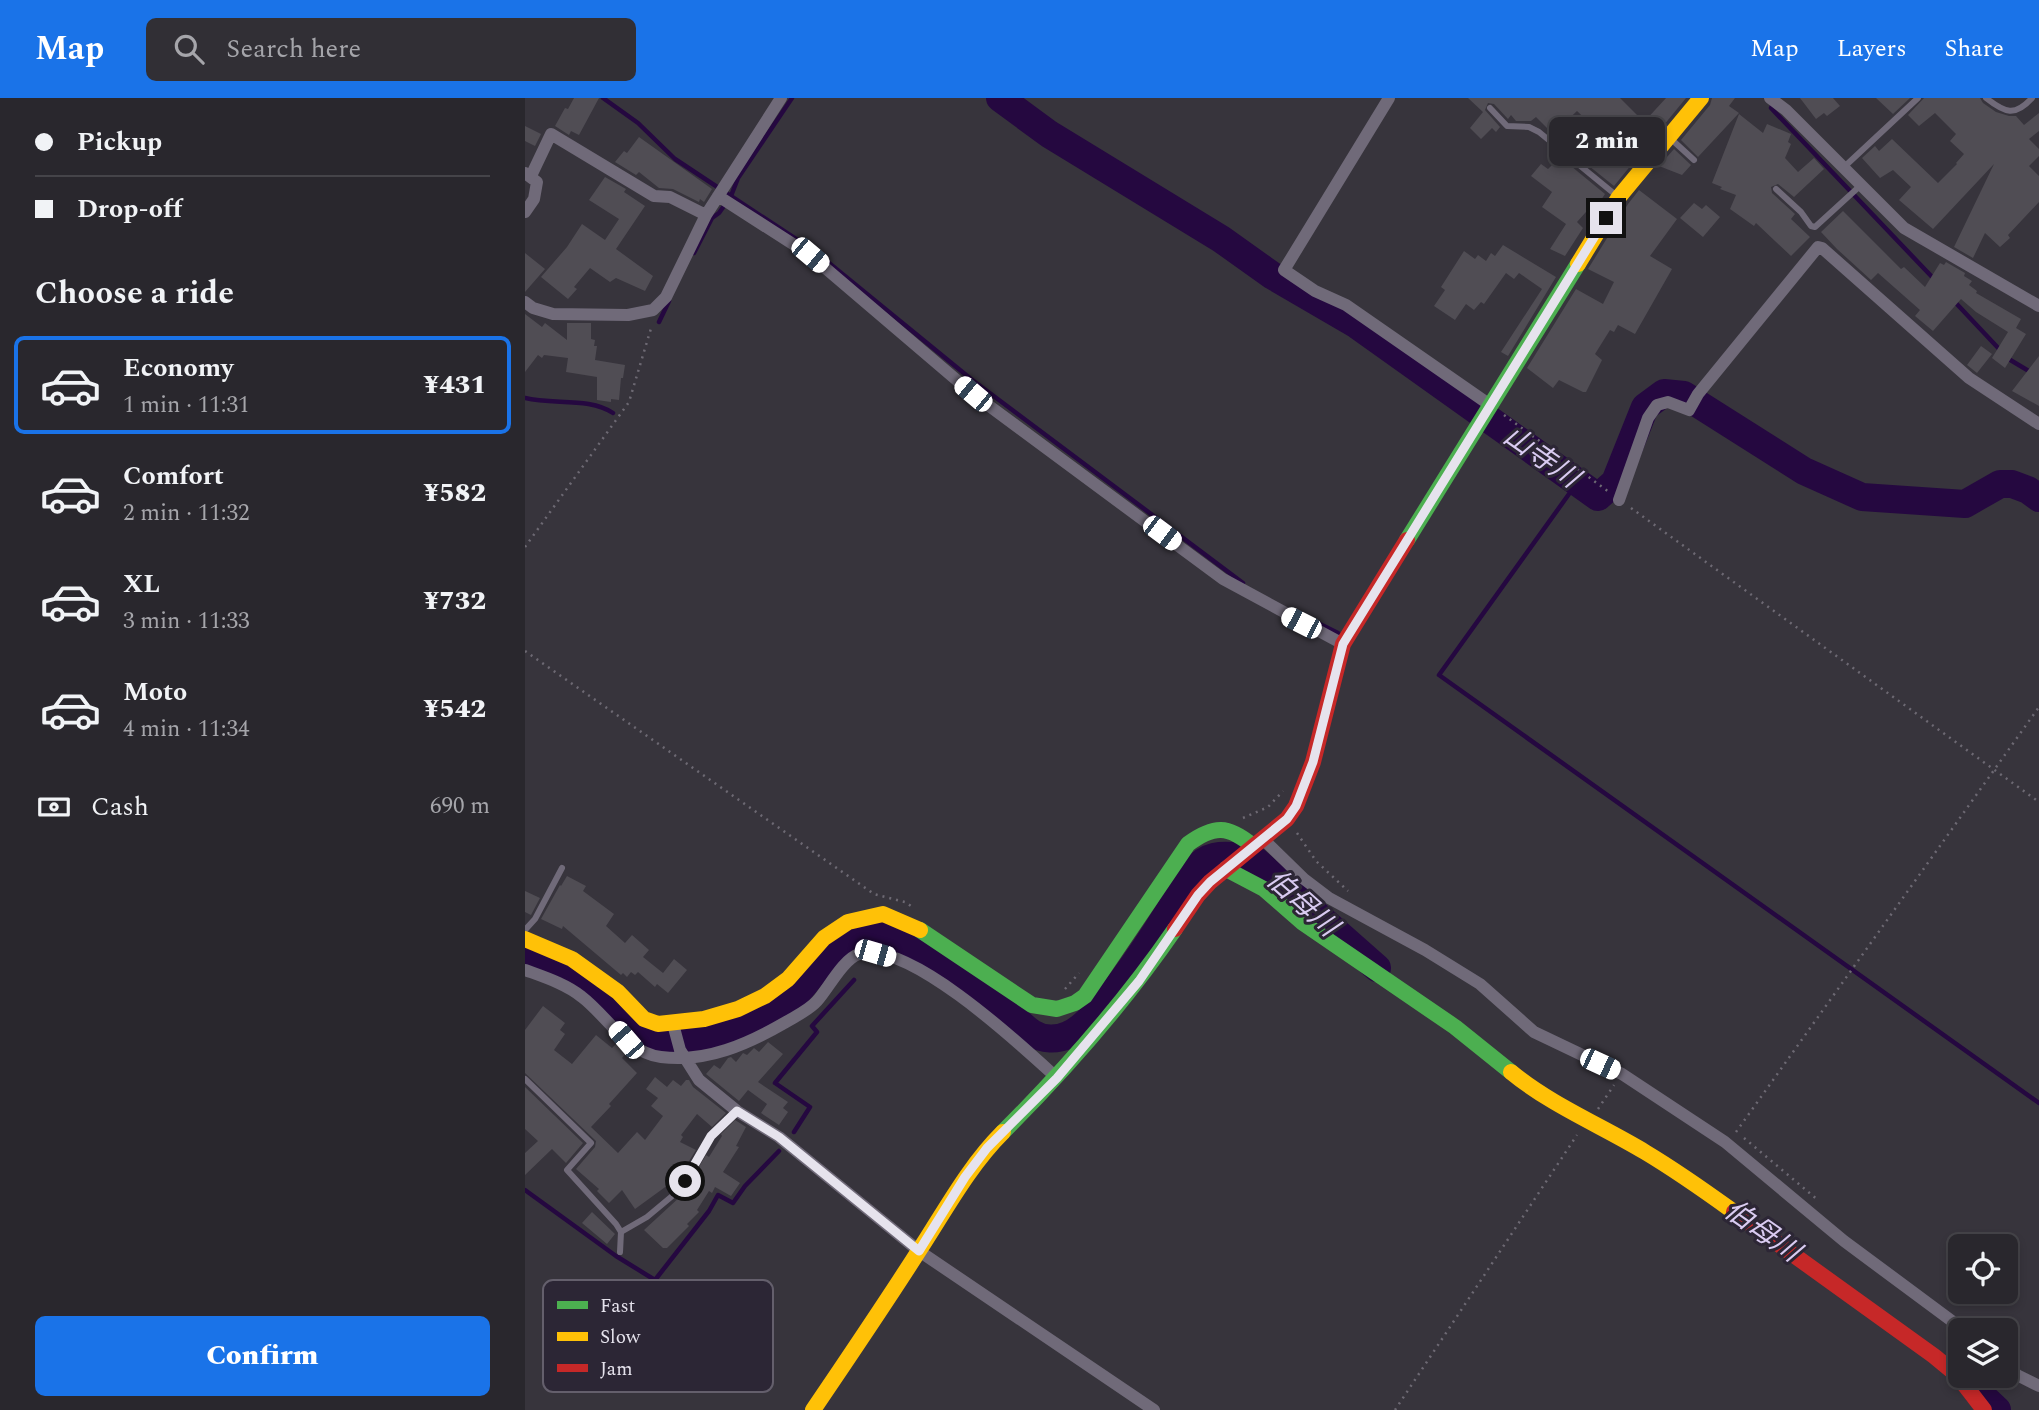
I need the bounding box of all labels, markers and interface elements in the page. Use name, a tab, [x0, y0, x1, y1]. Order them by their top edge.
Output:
search box	[146, 18, 636, 81]
text: Map	[35, 24, 104, 74]
text: Search here	[226, 29, 361, 69]
icon: search	[170, 30, 208, 68]
text: Map	[1750, 31, 1799, 67]
text: Layers	[1837, 31, 1907, 67]
text: Share	[1945, 31, 2004, 67]
callout: 2 min	[1548, 116, 1664, 166]
text: Pickup	[77, 122, 162, 162]
text: 2 min	[1575, 124, 1639, 159]
text: Drop-off	[77, 189, 182, 229]
route end	[1590, 202, 1622, 234]
car	[788, 233, 833, 277]
text: Choose a ride	[35, 269, 234, 318]
text: Economy	[123, 348, 233, 388]
icon: car	[39, 354, 102, 417]
text: ¥431	[424, 365, 486, 405]
car	[951, 372, 996, 416]
text: 1 min · 11:31	[123, 388, 250, 423]
water label: 山寺川	[1494, 416, 1590, 501]
text: Comfort	[123, 456, 224, 496]
icon: car	[39, 462, 102, 525]
text: ¥582	[424, 473, 486, 513]
text: 2 min · 11:32	[123, 496, 250, 531]
car	[1139, 512, 1186, 554]
text: XL	[123, 564, 160, 604]
icon: car	[39, 570, 102, 633]
text: ¥732	[424, 581, 486, 621]
text: 3 min · 11:33	[123, 604, 250, 639]
car	[1278, 604, 1325, 642]
text: Moto	[123, 672, 187, 712]
icon: car	[39, 678, 102, 741]
text: ¥542	[424, 689, 486, 729]
text: 4 min · 11:34	[123, 712, 250, 747]
text: Cash	[91, 787, 149, 827]
icon: cash	[35, 788, 73, 826]
text: 690 m	[430, 789, 490, 824]
water label: 伯母川	[1256, 859, 1350, 949]
car	[852, 937, 899, 969]
car	[605, 1017, 648, 1063]
car	[1577, 1046, 1624, 1082]
route start	[669, 1165, 701, 1197]
water label: 伯母川	[1715, 1190, 1811, 1275]
map controls	[1948, 1234, 2018, 1388]
button: locate	[1948, 1234, 2018, 1304]
legend	[543, 1280, 773, 1392]
text: Fast	[600, 1292, 636, 1321]
button: Confirm	[35, 1316, 490, 1396]
button: layers	[1948, 1318, 2018, 1388]
text: Slow	[600, 1323, 641, 1352]
text: Jam	[600, 1355, 632, 1384]

